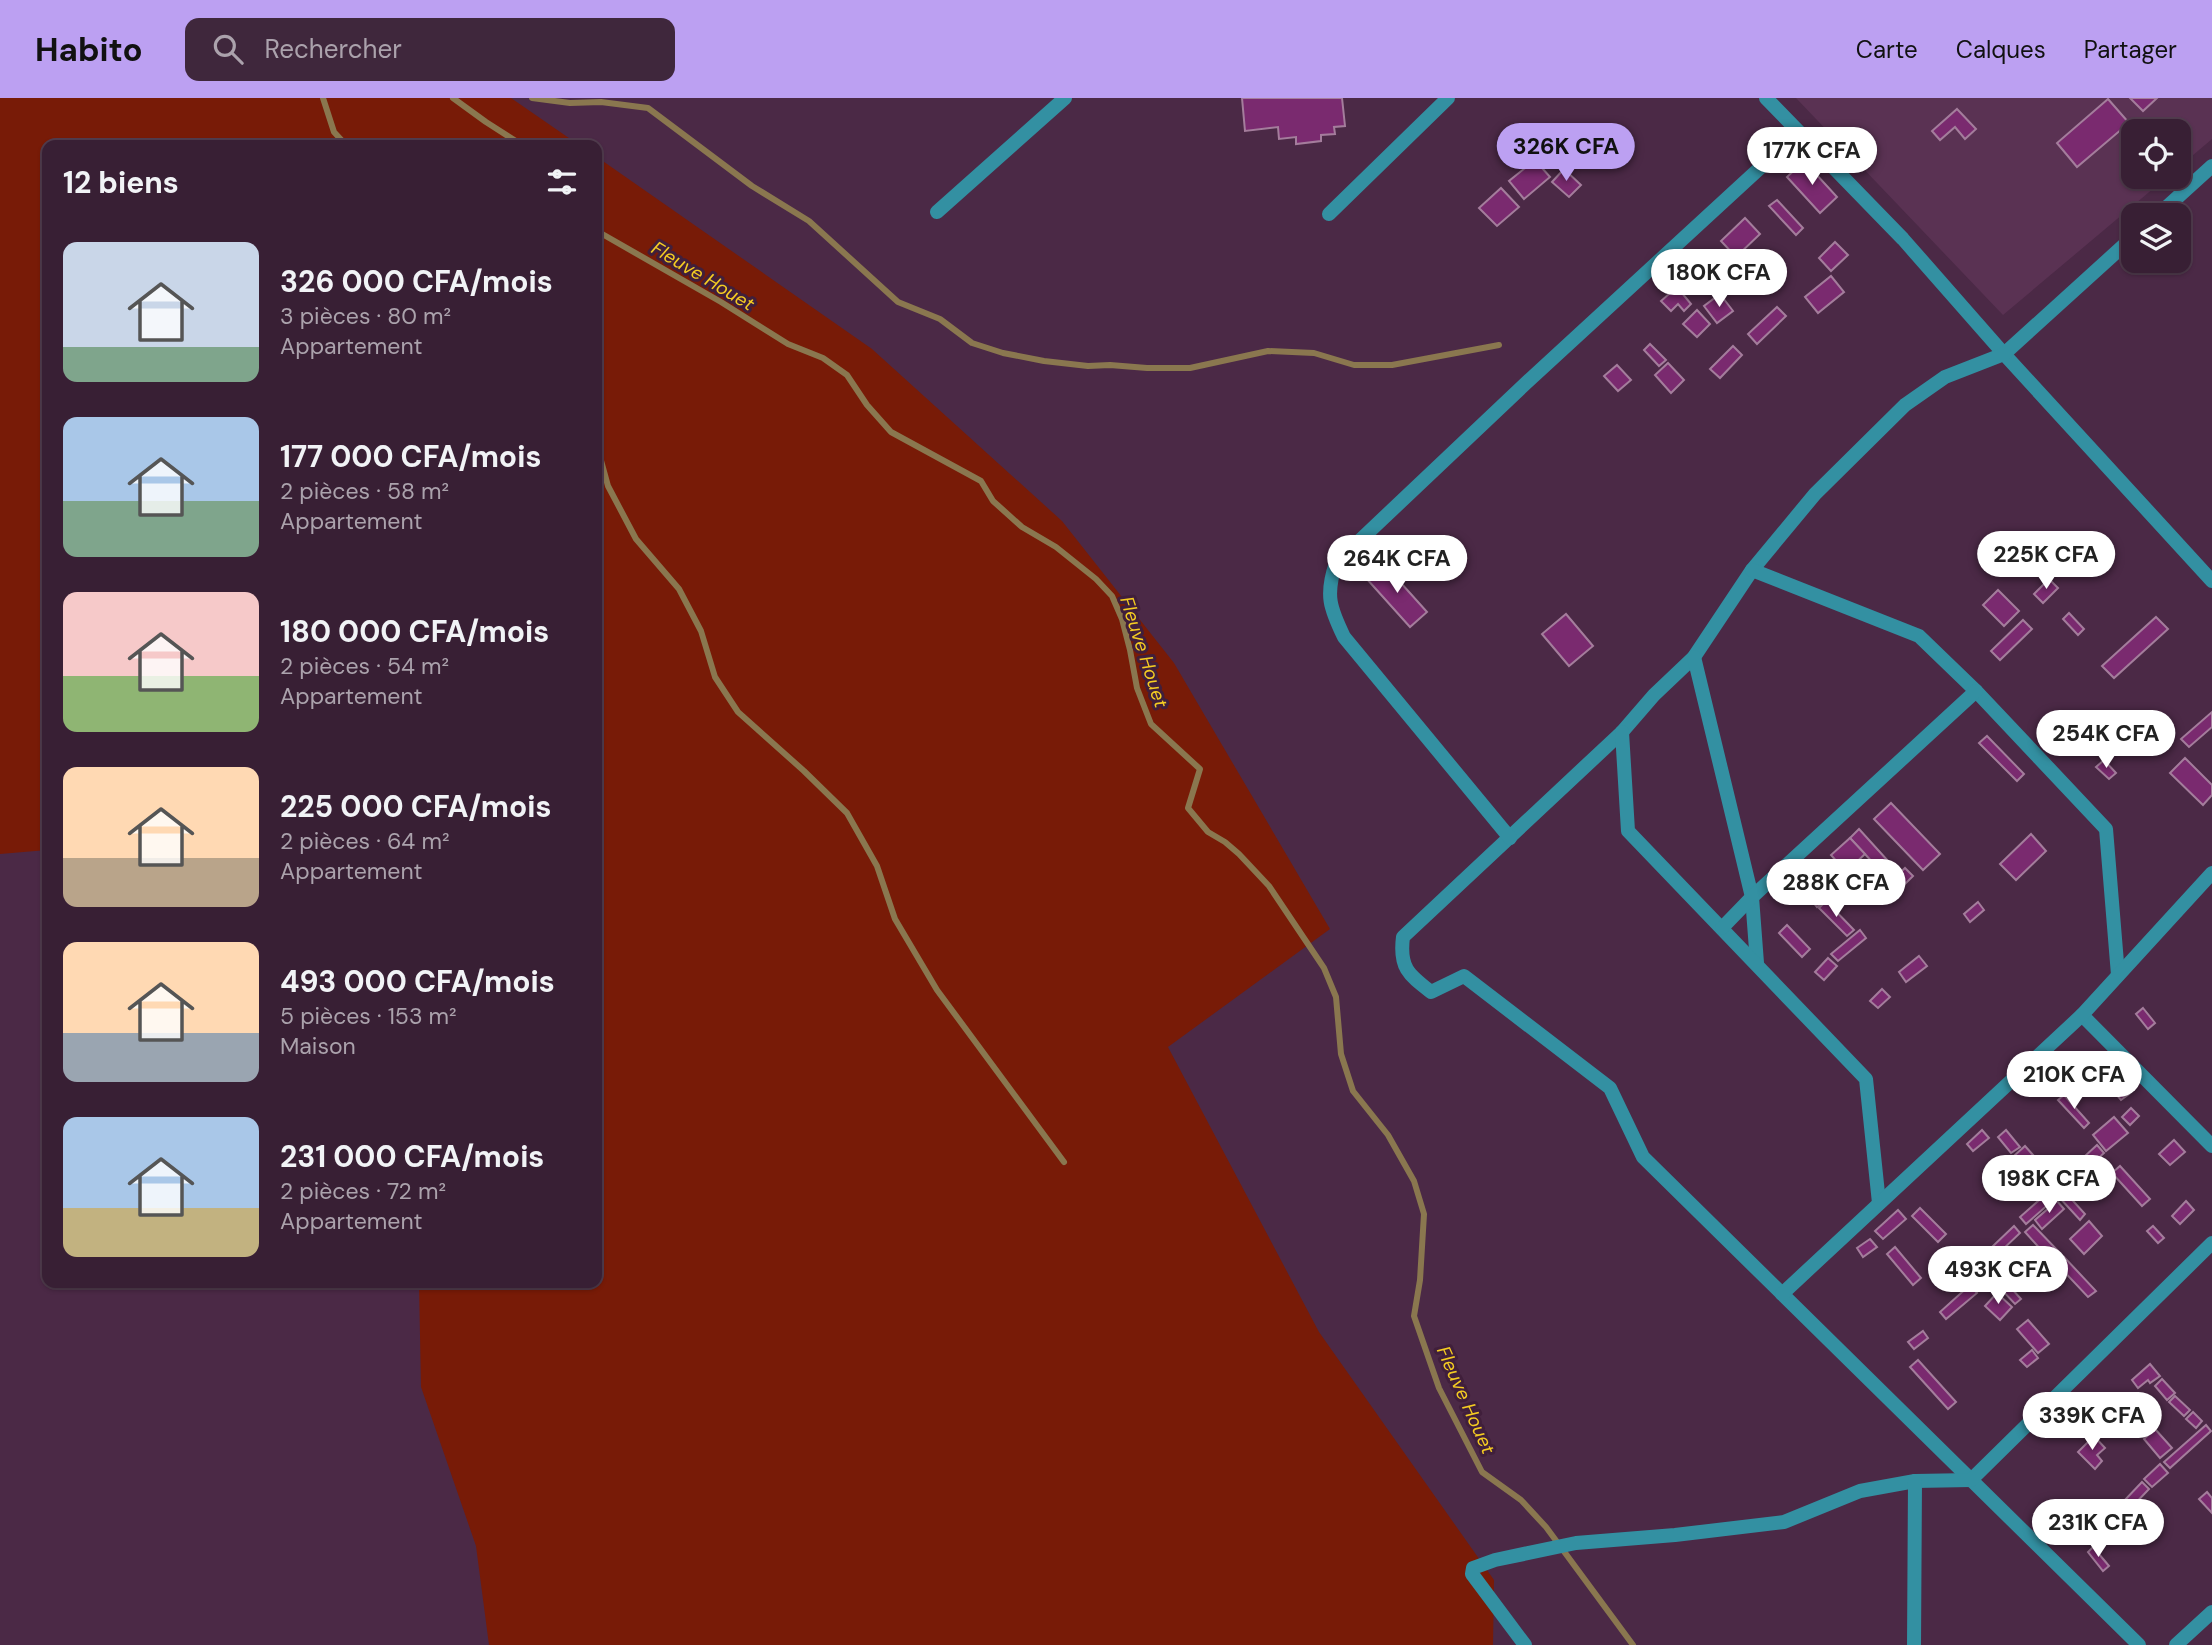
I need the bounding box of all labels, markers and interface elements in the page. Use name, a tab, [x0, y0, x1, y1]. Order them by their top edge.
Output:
search box	[185, 18, 675, 81]
text: Habito	[35, 28, 143, 71]
icon: search	[209, 30, 247, 68]
text: Rechercher	[265, 32, 402, 66]
text: Carte	[1856, 34, 1918, 65]
text: Calques	[1956, 34, 2046, 65]
text: Partager	[2084, 34, 2177, 65]
map controls	[2121, 119, 2191, 273]
button: locate	[2121, 119, 2191, 189]
pin: 326K CFA	[1494, 123, 1638, 183]
pin: 177K CFA	[1740, 127, 1884, 187]
text: 326K CFA	[1513, 131, 1619, 161]
text: 177K CFA	[1763, 135, 1861, 165]
text: 12 biens	[63, 163, 179, 202]
icon: filters	[543, 163, 581, 201]
button: layers	[2121, 203, 2191, 273]
water label: Fleuve Houet	[647, 236, 760, 317]
pin: 180K CFA	[1647, 250, 1791, 309]
text: 180K CFA	[1667, 257, 1771, 287]
text: 326 000 CFA/mois	[280, 262, 553, 301]
icon: home	[119, 270, 203, 354]
text: 3 pièces · 80 m²	[280, 301, 451, 331]
text: Appartement	[280, 331, 423, 361]
text: 177 000 CFA/mois	[280, 437, 541, 476]
icon: home	[119, 445, 203, 529]
text: 2 pièces · 58 m²	[280, 476, 449, 506]
text: Appartement	[280, 506, 423, 536]
pin: 225K CFA	[1974, 532, 2118, 591]
pin: 264K CFA	[1325, 536, 1469, 595]
text: 225K CFA	[1993, 539, 2099, 569]
text: 264K CFA	[1343, 543, 1451, 573]
water label: Fleuve Houet	[1114, 593, 1174, 711]
text: 180 000 CFA/mois	[280, 612, 549, 651]
icon: home	[119, 620, 203, 704]
text: 2 pièces · 54 m²	[280, 651, 449, 681]
text: Appartement	[280, 681, 423, 711]
pin: 254K CFA	[2034, 710, 2178, 770]
text: 254K CFA	[2052, 718, 2160, 748]
text: 225 000 CFA/mois	[280, 787, 552, 826]
icon: home	[119, 795, 203, 879]
text: 2 pièces · 64 m²	[280, 826, 450, 856]
text: Appartement	[280, 856, 423, 886]
pin: 288K CFA	[1764, 860, 1908, 919]
text: 288K CFA	[1783, 867, 1889, 897]
text: 493 000 CFA/mois	[280, 962, 555, 1001]
icon: home	[119, 970, 203, 1054]
text: 5 pièces · 153 m²	[280, 1001, 457, 1031]
text: Maison	[280, 1031, 356, 1061]
pin: 210K CFA	[2002, 1052, 2146, 1111]
text: 210K CFA	[2023, 1059, 2125, 1089]
text: 231 000 CFA/mois	[280, 1137, 544, 1176]
icon: home	[119, 1145, 203, 1229]
pin: 198K CFA	[1977, 1156, 2121, 1215]
text: 198K CFA	[1998, 1163, 2100, 1193]
text: 2 pièces · 72 m²	[280, 1176, 446, 1206]
text: Appartement	[280, 1206, 423, 1236]
pin: 493K CFA	[1926, 1246, 2070, 1306]
text: 493K CFA	[1944, 1254, 2052, 1284]
water label: Fleuve Houet	[1431, 1342, 1501, 1458]
pin: 339K CFA	[2020, 1392, 2164, 1452]
text: 339K CFA	[2039, 1400, 2145, 1430]
pin: 231K CFA	[2026, 1500, 2170, 1559]
text: 231K CFA	[2048, 1507, 2148, 1537]

